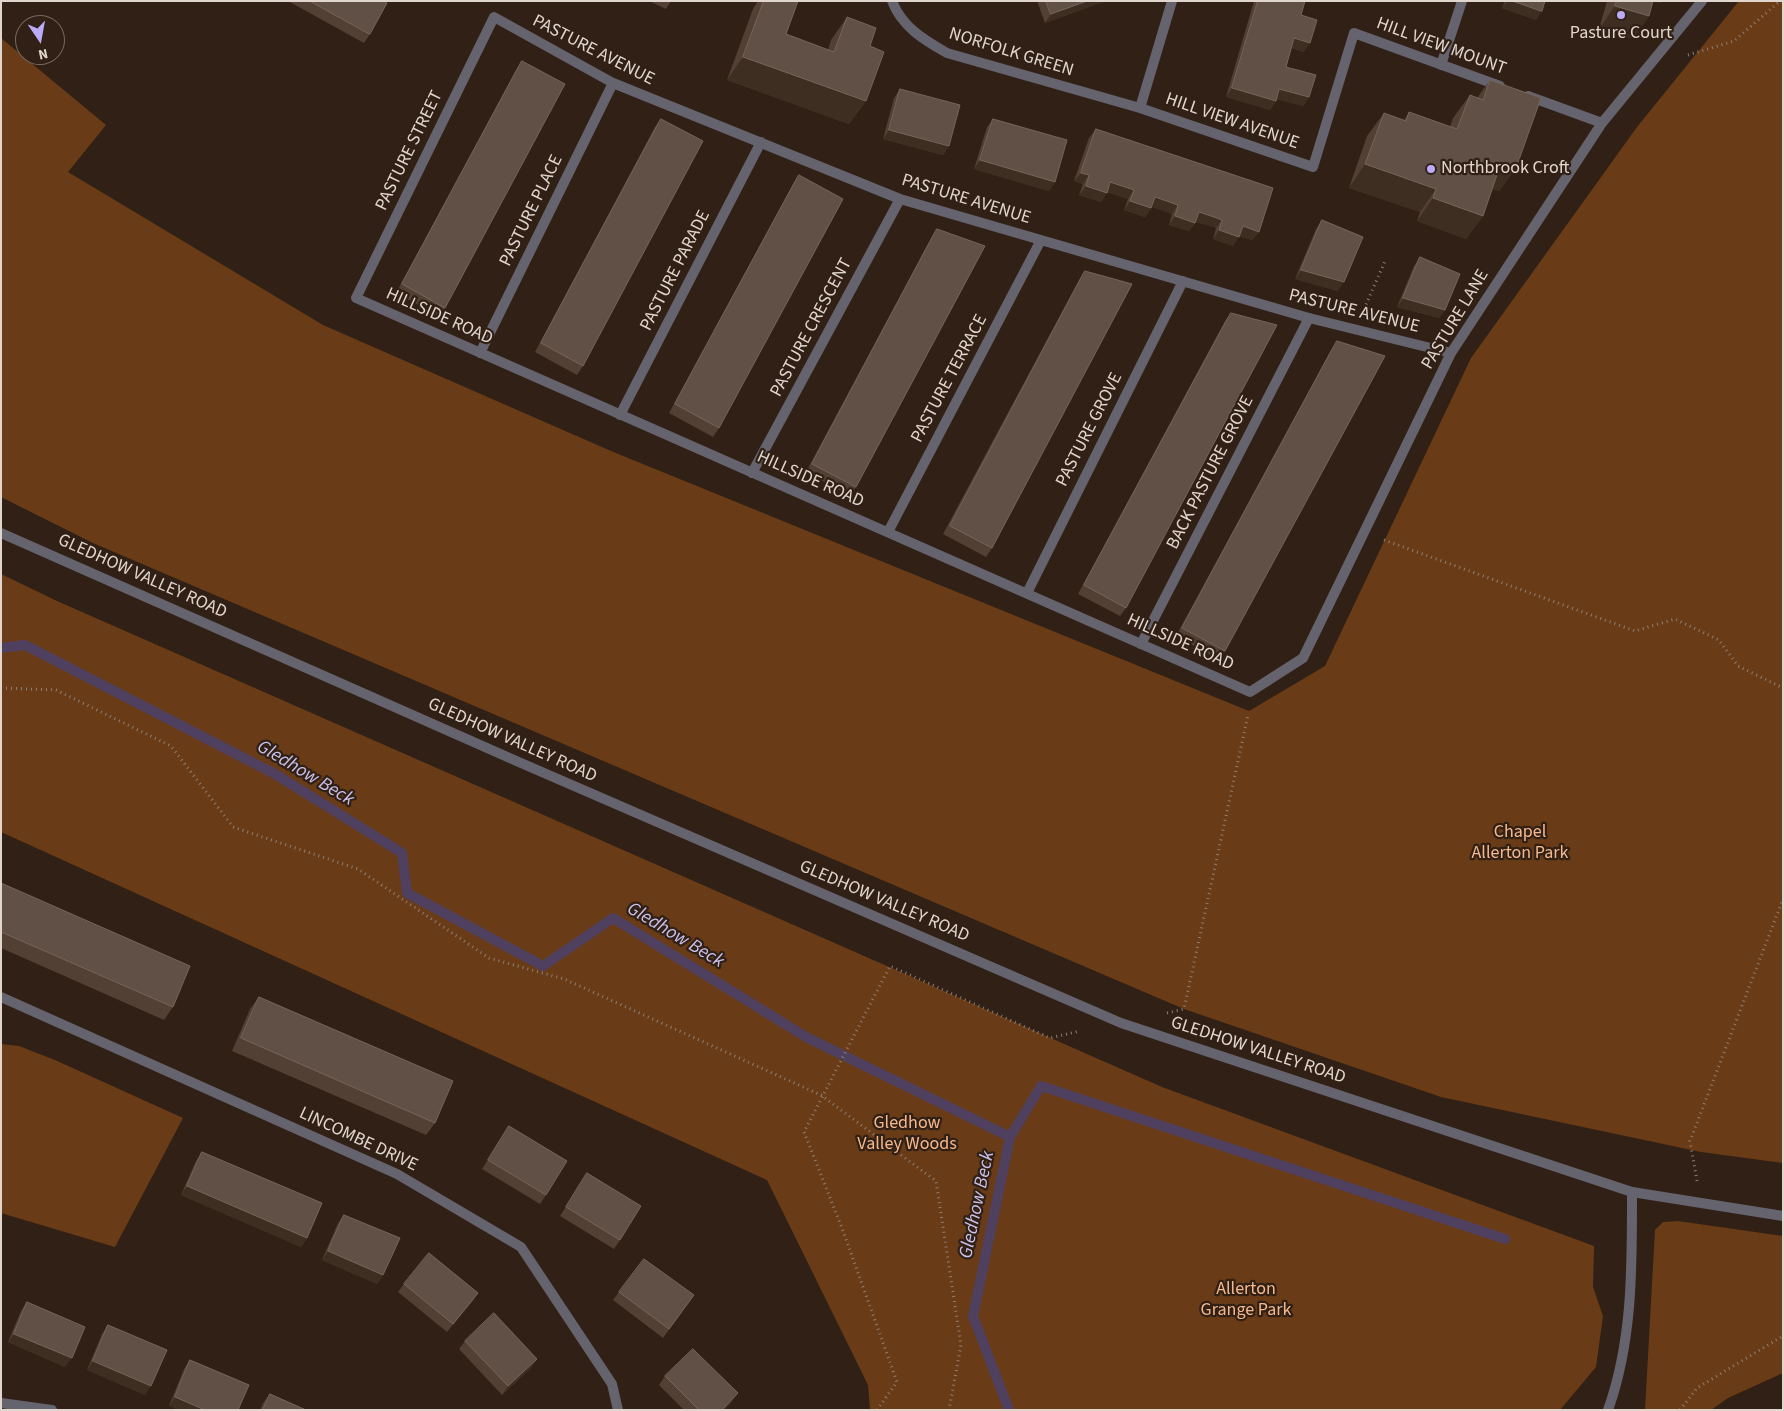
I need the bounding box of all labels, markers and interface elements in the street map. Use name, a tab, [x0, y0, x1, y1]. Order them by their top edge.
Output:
marker: Pasture Court	[1615, 9, 1627, 21]
street label: PASTURE AVENUE	[528, 11, 658, 91]
street label: HILL VIEW MOUNT	[1373, 13, 1509, 81]
north arrow	[15, 15, 65, 65]
place label: Pasture Court	[1570, 23, 1672, 45]
street label: NORFOLK GREEN	[946, 24, 1076, 82]
text: N	[36, 43, 50, 64]
street label: PASTURE STREET	[372, 88, 448, 214]
street label: HILL VIEW AVENUE	[1162, 89, 1302, 155]
street label: PASTURE PLACE	[496, 152, 568, 270]
place label: Northbrook Croft	[1441, 158, 1569, 180]
marker: Northbrook Croft	[1425, 163, 1437, 175]
street label: PASTURE AVENUE	[899, 170, 1033, 230]
street label: PASTURE PARADE	[636, 207, 716, 335]
street label: PASTURE CRESCENT	[766, 255, 858, 401]
street label: PASTURE LANE	[1418, 266, 1494, 374]
street label: HILLSIDE ROAD	[382, 284, 496, 350]
street label: PASTURE AVENUE	[1286, 285, 1422, 339]
street label: PASTURE TERRACE	[907, 311, 993, 447]
street label: PASTURE GROVE	[1052, 369, 1128, 491]
street label: BACK PASTURE GROVE	[1163, 393, 1259, 553]
street label: HILLSIDE ROAD	[753, 447, 867, 513]
street label: GLEDHOW VALLEY ROAD	[54, 530, 230, 624]
street label: HILLSIDE ROAD	[1123, 610, 1237, 676]
street label: GLEDHOW VALLEY ROAD	[424, 694, 600, 788]
water label: Gledhow Beck	[252, 736, 358, 812]
park label: Chapel Allerton Park	[1472, 822, 1568, 864]
street label: GLEDHOW VALLEY ROAD	[796, 856, 972, 948]
water label: Gledhow Beck	[622, 898, 728, 974]
street label: GLEDHOW VALLEY ROAD	[1168, 1013, 1348, 1089]
street label: LINCOMBE DRIVE	[295, 1103, 421, 1177]
park label: Gledhow Valley Woods	[857, 1113, 957, 1156]
water label: Gledhow Beck	[955, 1149, 1001, 1261]
park label: Allerton Grange Park	[1201, 1279, 1291, 1322]

